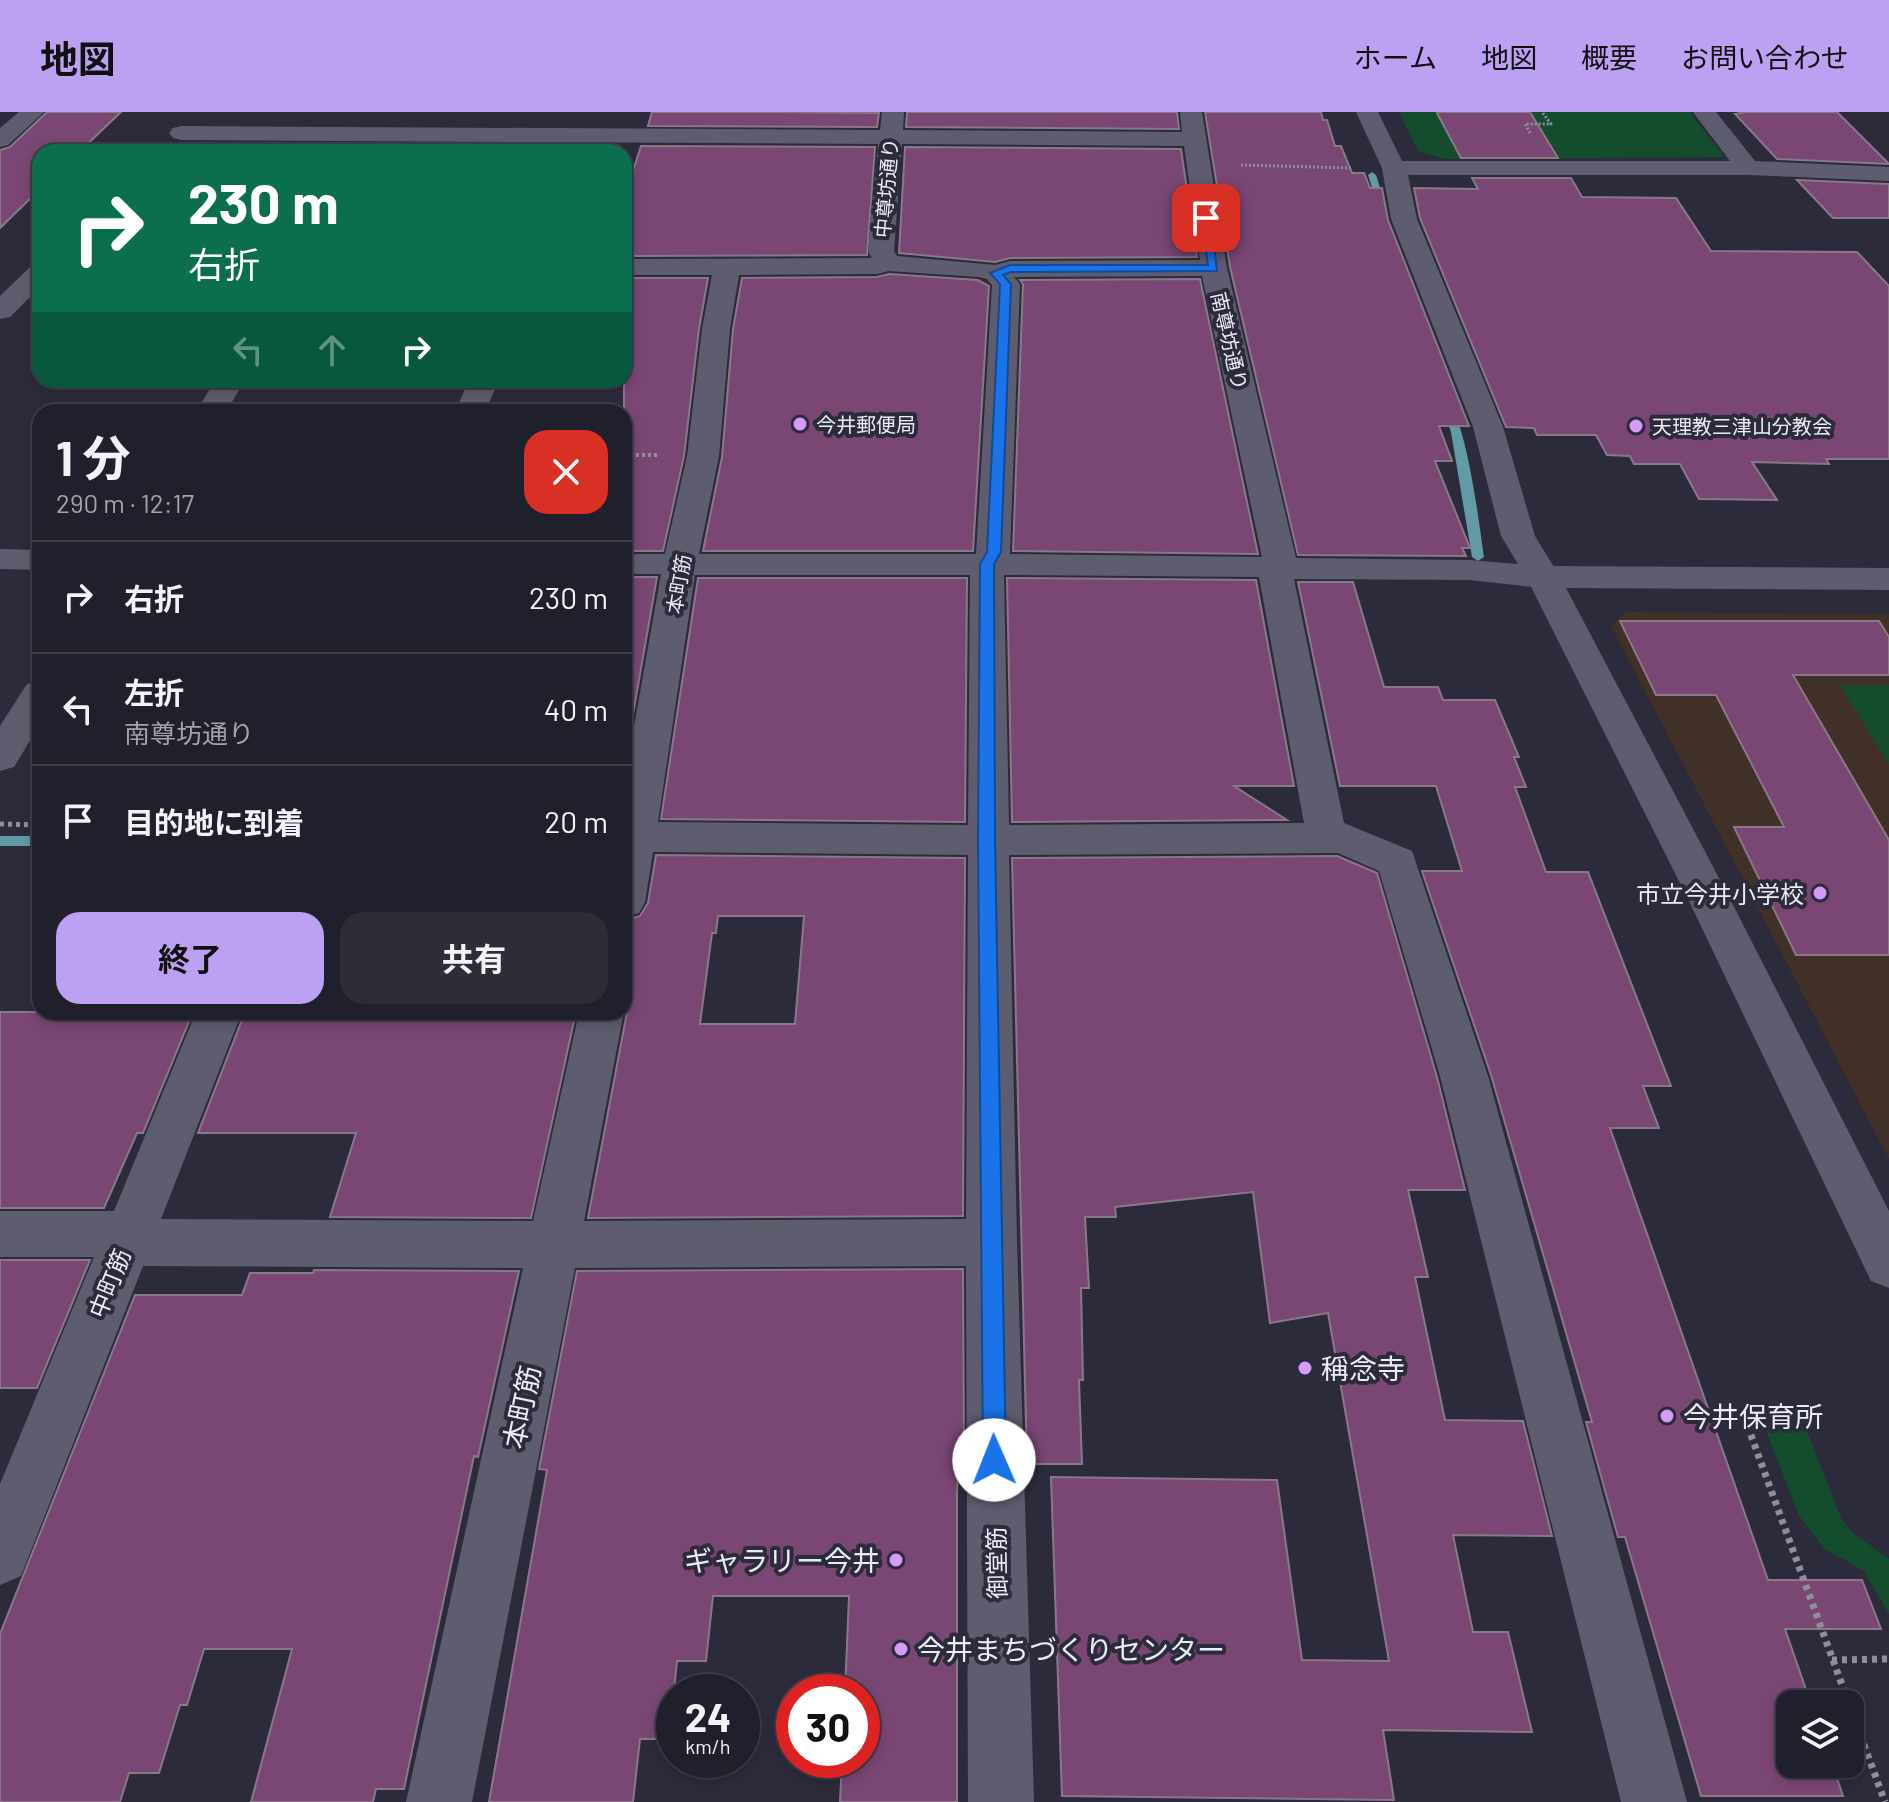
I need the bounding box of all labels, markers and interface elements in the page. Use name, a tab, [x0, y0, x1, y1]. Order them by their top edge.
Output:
text: 地図	[40, 35, 116, 81]
text: ホーム	[1354, 40, 1437, 74]
text: 地図	[1481, 40, 1537, 74]
text: 概要	[1581, 40, 1637, 74]
text: お問い合わせ	[1681, 40, 1849, 74]
street label: 中尊坊通り	[870, 137, 902, 239]
text: 230 m	[188, 168, 339, 235]
icon: right	[56, 176, 160, 280]
pin	[1172, 184, 1240, 252]
icon: arrive	[1184, 196, 1228, 240]
text: 右折	[188, 242, 260, 285]
street label: 南尊坊通り	[1207, 290, 1253, 392]
icon: left	[226, 328, 270, 372]
icon: ahead	[310, 328, 354, 372]
icon: right	[394, 328, 438, 372]
place label: 今井郵便局	[816, 412, 916, 436]
place label: 天理教三津山分教会	[1652, 414, 1832, 438]
marker: 今井郵便局	[791, 415, 809, 433]
marker: 天理教三津山分教会	[1627, 417, 1645, 435]
text: 1 分	[56, 428, 131, 486]
button: close	[524, 430, 608, 514]
text: 290 m · 12:17	[56, 487, 194, 518]
street label: 本町筋	[661, 552, 695, 616]
icon: right	[56, 575, 100, 619]
text: 230 m	[529, 579, 608, 615]
text: 右折	[124, 580, 184, 616]
text: 左折	[124, 674, 184, 710]
icon: left	[56, 687, 100, 731]
text: 40 m	[544, 691, 608, 727]
text: 南尊坊通り	[124, 717, 254, 748]
icon: arrive	[56, 799, 100, 843]
text: 20 m	[544, 803, 608, 839]
text: 目的地に到着	[124, 804, 304, 840]
place label: 市立今井小学校	[1636, 879, 1804, 908]
marker: 市立今井小学校	[1811, 884, 1829, 902]
button: 終了	[56, 912, 324, 1004]
button: 共有	[340, 912, 608, 1004]
street label: 中町筋	[82, 1244, 136, 1322]
place label: 稱念寺	[1321, 1351, 1405, 1385]
marker: 稱念寺	[1296, 1359, 1314, 1377]
street label: 本町筋	[496, 1362, 546, 1452]
place label: 今井保育所	[1683, 1399, 1823, 1433]
marker: 今井保育所	[1658, 1407, 1676, 1425]
position arrow	[952, 1418, 1036, 1502]
street label: 御堂筋	[981, 1527, 1011, 1599]
place label: ギャラリー今井	[684, 1543, 880, 1577]
marker: ギャラリー今井	[887, 1551, 905, 1569]
place label: 今井まちづくりセンター	[917, 1632, 1225, 1666]
marker: 今井まちづくりセンター	[892, 1640, 910, 1658]
speed limit sign: 30	[776, 1674, 880, 1778]
map controls	[1776, 1690, 1864, 1778]
button: layers	[1776, 1690, 1864, 1778]
text: 24	[685, 1692, 731, 1740]
text: km/h	[685, 1734, 731, 1758]

